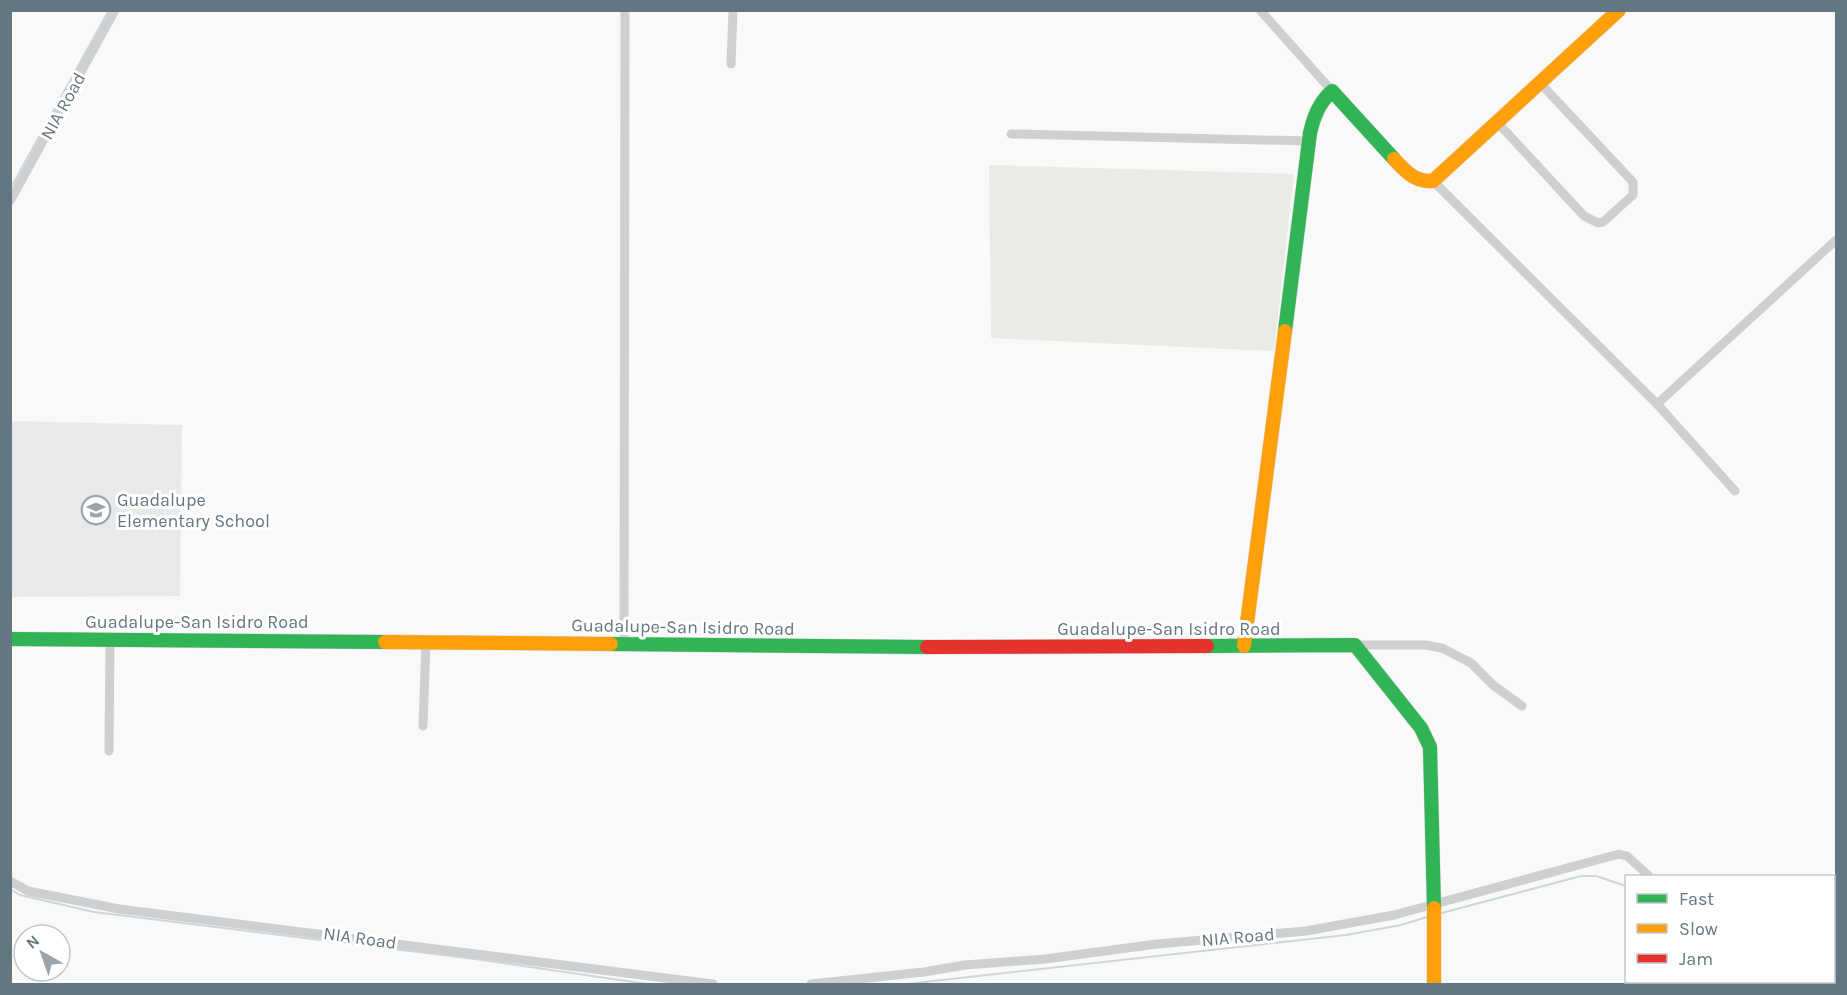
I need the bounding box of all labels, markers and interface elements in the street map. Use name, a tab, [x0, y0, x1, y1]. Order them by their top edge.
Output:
street label: NIA Road	[36, 69, 90, 143]
place label: Guadalupe Elementary School	[117, 489, 270, 532]
school or university icon: Guadalupe Elementary School	[80, 494, 112, 526]
street label: Guadalupe-San Isidro Road	[85, 611, 309, 633]
street label: Guadalupe-San Isidro Road	[571, 614, 795, 640]
street label: Guadalupe-San Isidro Road	[1057, 618, 1281, 640]
legend	[1625, 875, 1835, 983]
text: Fast	[1679, 888, 1714, 910]
text: Slow	[1679, 918, 1718, 940]
street label: NIA Road	[322, 922, 398, 954]
north arrow	[12, 923, 72, 983]
street label: NIA Road	[1200, 923, 1276, 951]
text: N	[22, 931, 43, 953]
text: Jam	[1679, 948, 1713, 970]

